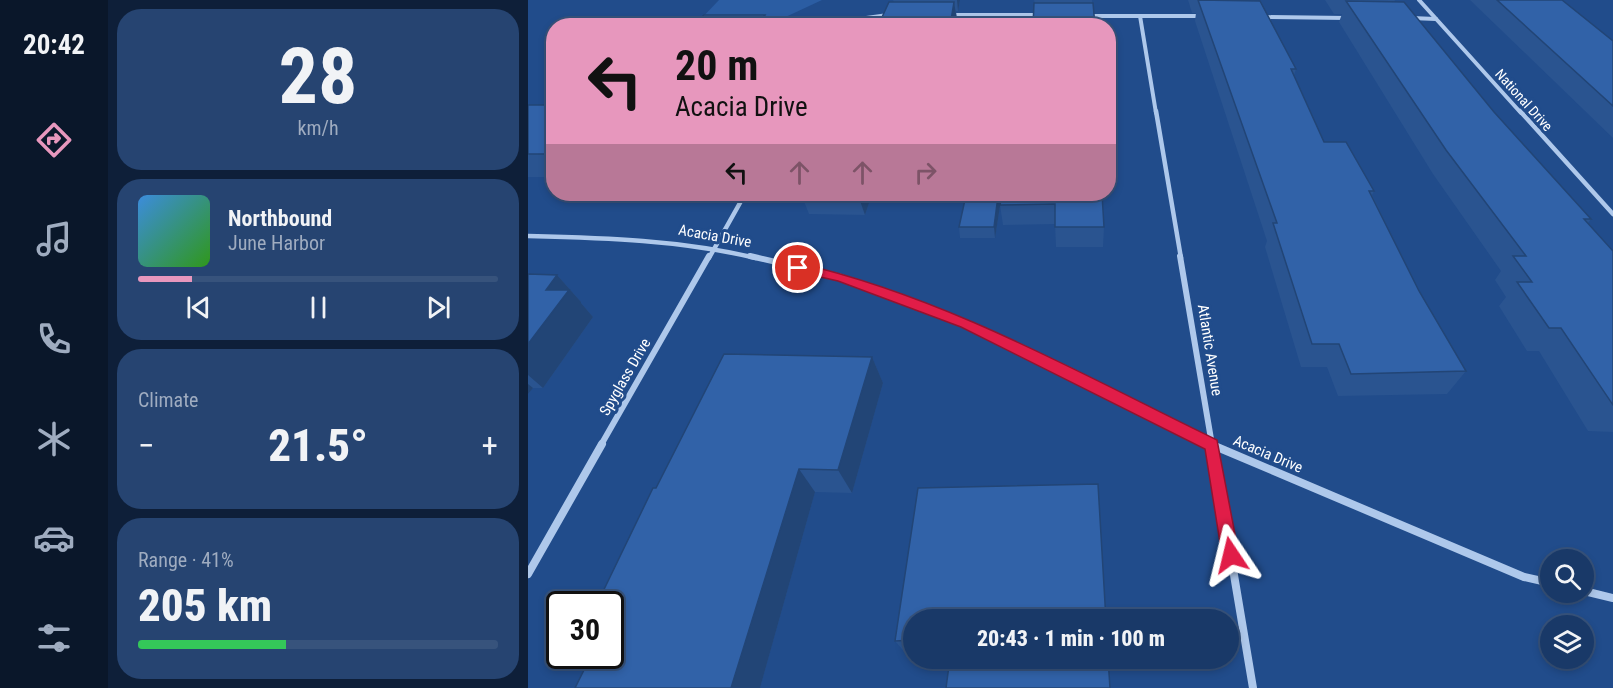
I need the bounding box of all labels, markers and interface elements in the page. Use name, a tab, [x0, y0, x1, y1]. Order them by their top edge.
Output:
text: 20:42	[23, 29, 85, 61]
text: 28	[279, 31, 357, 122]
text: 20 m	[675, 41, 758, 90]
icon: left	[576, 42, 654, 120]
street label: National Drive	[1492, 66, 1556, 135]
text: Acacia Drive	[675, 91, 808, 123]
text: km/h	[297, 116, 339, 140]
icon: directions	[33, 119, 75, 161]
icon: left	[720, 156, 753, 189]
icon: ahead	[783, 156, 816, 189]
icon: ahead	[846, 156, 879, 189]
icon: right	[909, 156, 942, 189]
text: Northbound	[228, 206, 332, 231]
icon: music	[33, 218, 75, 260]
street label: Acacia Drive	[677, 221, 753, 251]
text: June Harbor	[228, 231, 325, 255]
pin	[772, 242, 823, 293]
icon: arrive	[781, 251, 814, 284]
icon: previous	[182, 291, 215, 324]
icon: pause	[302, 291, 335, 324]
icon: next	[422, 291, 455, 324]
street label: Atlantic Avenue	[1194, 303, 1226, 397]
icon: phone	[33, 318, 75, 360]
street label: Spyglass Drive	[596, 335, 654, 419]
text: Climate	[138, 388, 198, 412]
icon: climate	[33, 418, 75, 460]
text: 21.5°	[268, 419, 368, 472]
text: −	[138, 426, 155, 465]
text: +	[482, 426, 498, 465]
street label: Acacia Drive	[1231, 431, 1305, 477]
icon: car	[33, 517, 75, 559]
position arrow	[1199, 523, 1263, 587]
text: Range · 41%	[138, 548, 234, 572]
map controls	[1540, 549, 1594, 669]
button: search	[1540, 549, 1594, 603]
text: 205 km	[138, 579, 272, 632]
speed limit sign: 30	[546, 591, 624, 669]
button: layers	[1540, 615, 1594, 669]
icon: filters	[33, 617, 75, 659]
text: 20:43 · 1 min · 100 m	[977, 626, 1165, 651]

